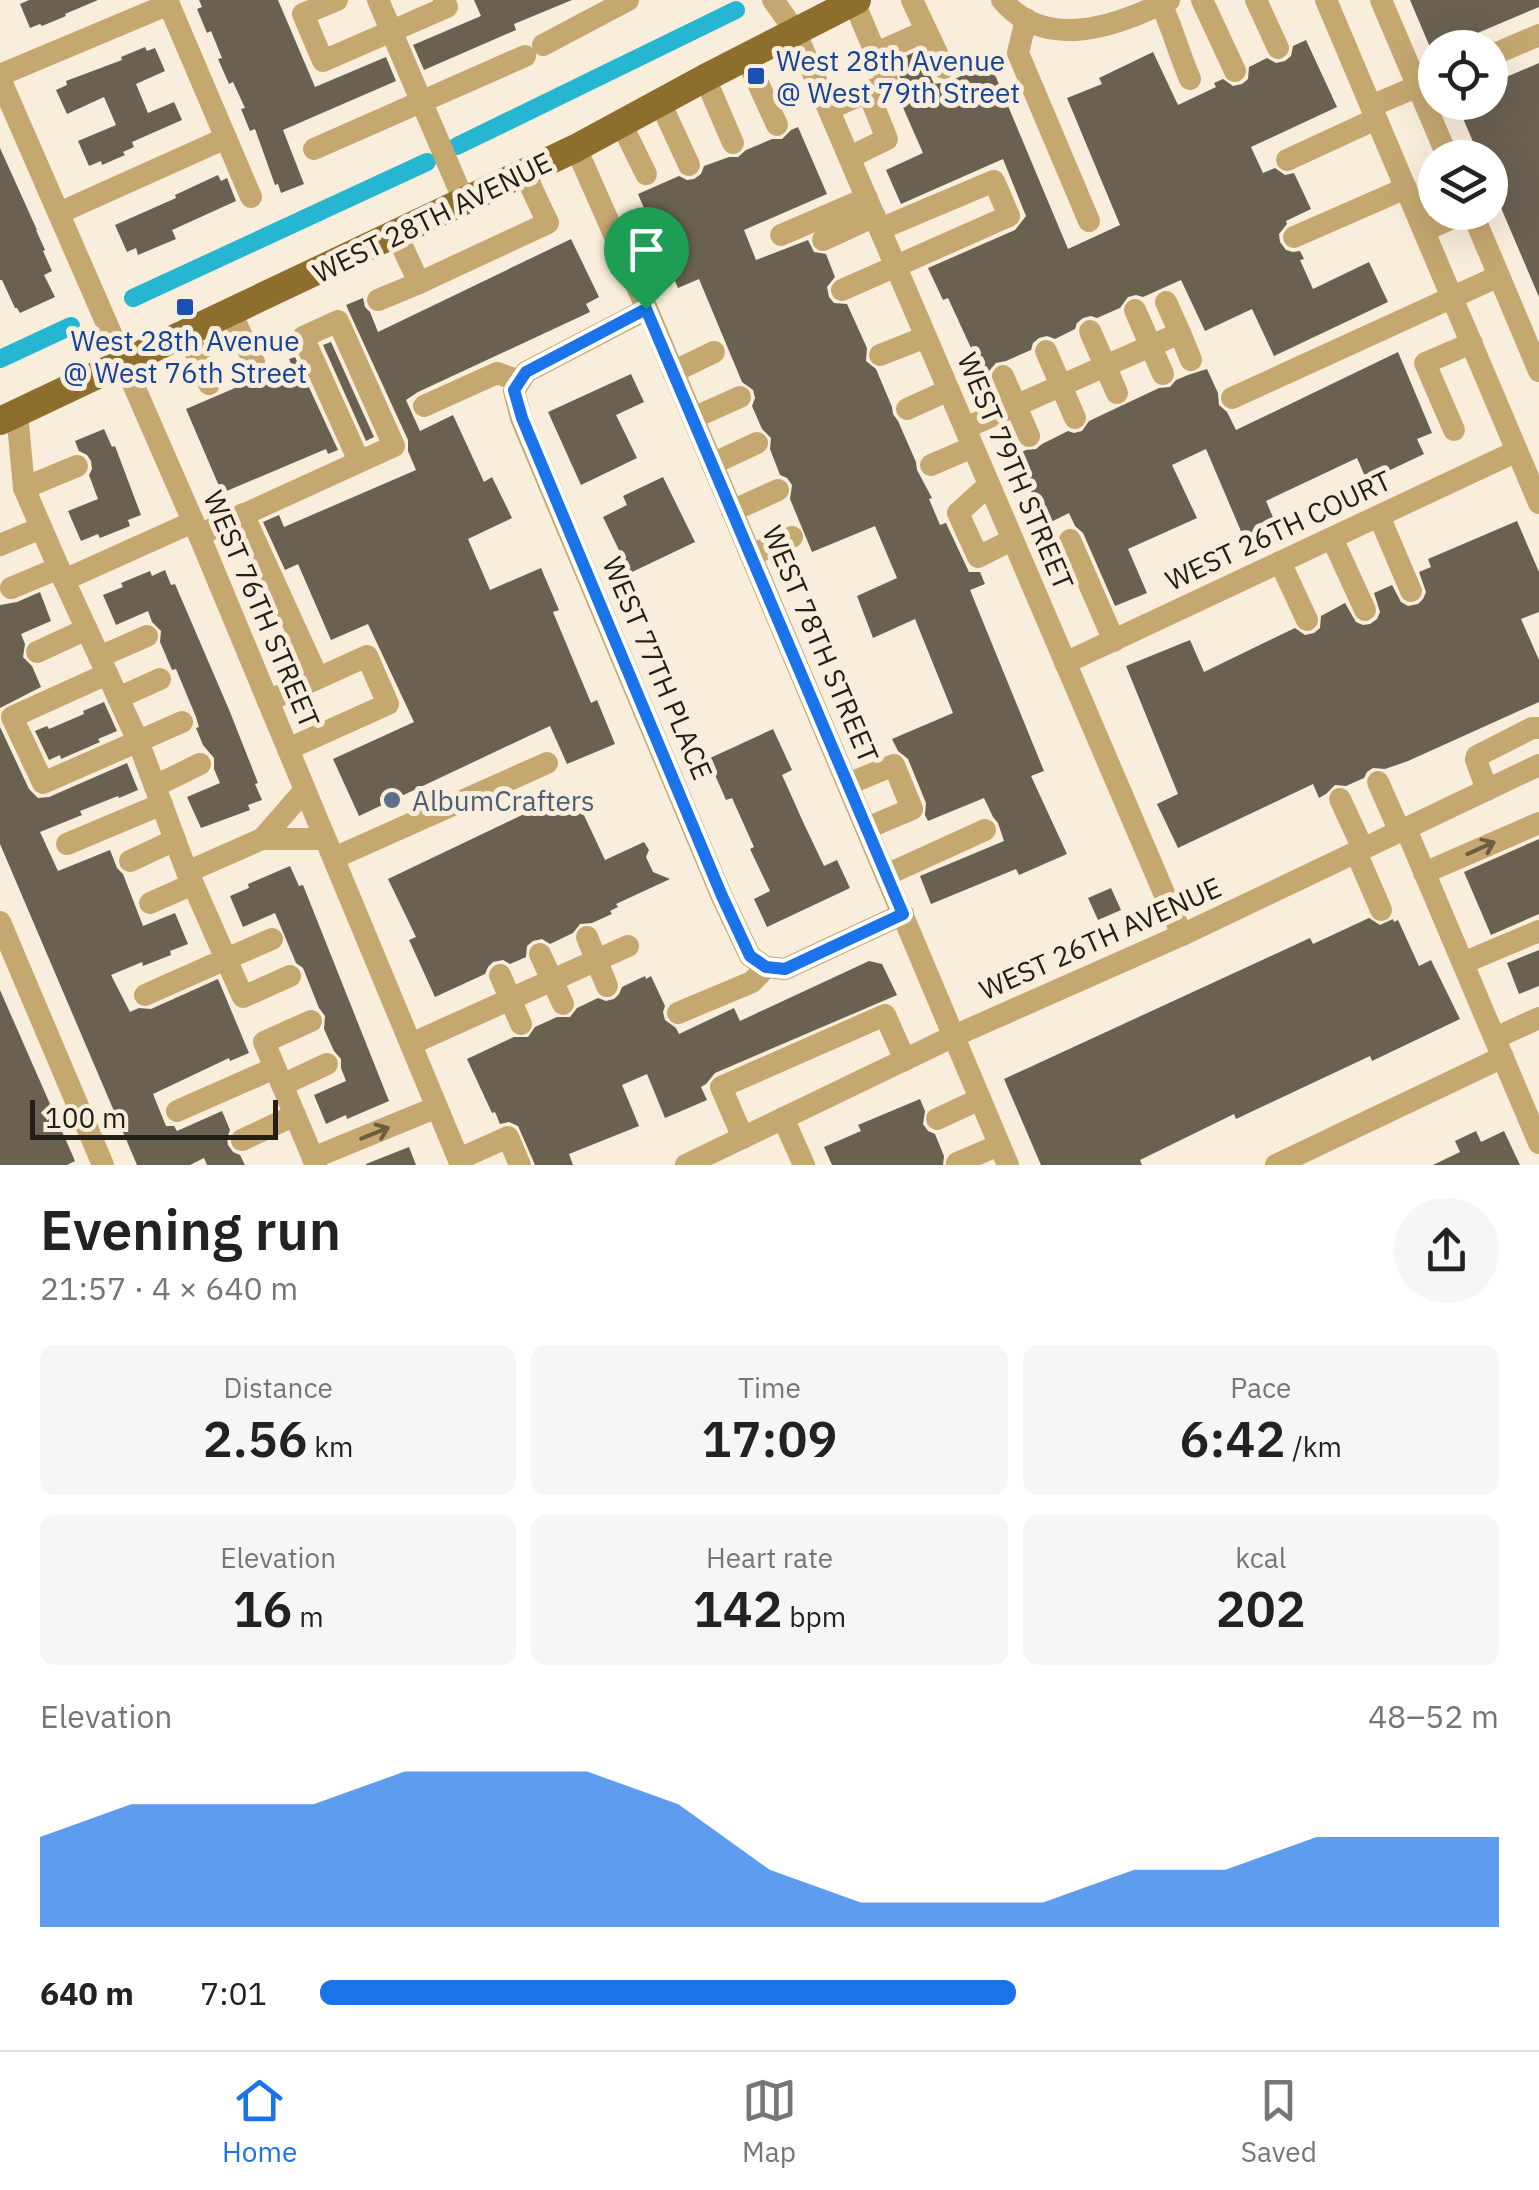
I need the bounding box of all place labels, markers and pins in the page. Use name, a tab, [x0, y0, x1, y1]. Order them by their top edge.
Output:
place label: West 28th Avenue @ West 79th Street	[776, 42, 1020, 111]
marker: West 28th Avenue @ West 79th Street	[745, 65, 767, 87]
pin	[604, 207, 689, 310]
marker: West 28th Avenue @ West 76th Street	[174, 296, 196, 318]
place label: West 28th Avenue @ West 76th Street	[63, 322, 307, 391]
place label: AlbumCrafters	[412, 782, 595, 819]
marker: AlbumCrafters	[381, 789, 403, 811]

